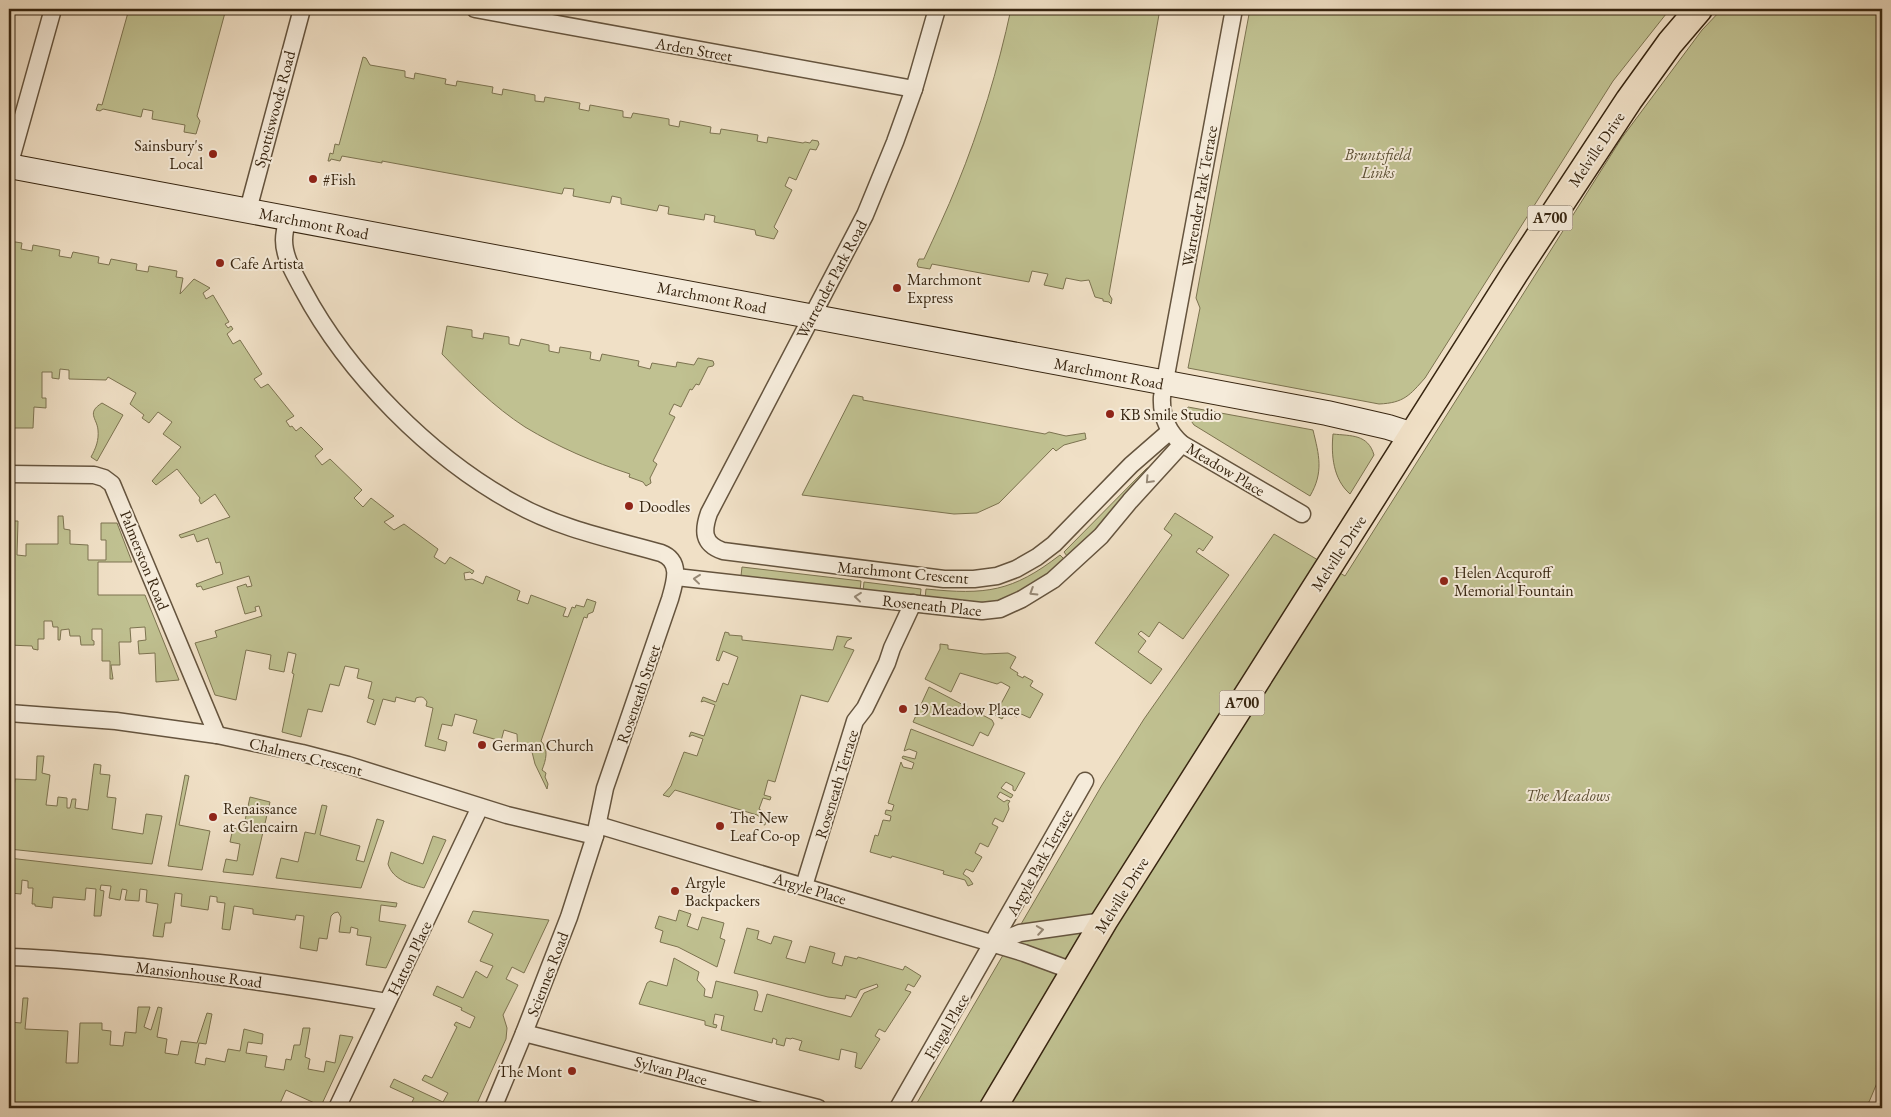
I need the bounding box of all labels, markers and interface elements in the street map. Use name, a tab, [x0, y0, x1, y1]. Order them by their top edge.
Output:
street label: Arden Street	[653, 32, 734, 67]
street label: Spottiswoode Road	[249, 47, 300, 170]
street label: Melville Drive	[1564, 108, 1629, 191]
street label: Warrender Park Terrace	[1177, 124, 1222, 268]
place label: Sainsbury's Local	[134, 135, 203, 174]
park label: Bruntsfield Links	[1343, 144, 1412, 183]
marker: Sainsbury's Local	[207, 148, 219, 160]
place label: #Fish	[323, 169, 356, 190]
marker: #Fish	[307, 173, 319, 185]
street label: Marchmont Road	[257, 203, 371, 245]
road number: A700	[1528, 206, 1572, 230]
street label: Warrender Park Road	[791, 215, 872, 342]
place label: Cafe Artista	[230, 253, 304, 274]
marker: Cafe Artista	[214, 257, 226, 269]
place label: Marchmont Express	[907, 269, 981, 308]
street label: Marchmont Road	[655, 277, 769, 319]
marker: Marchmont Express	[891, 282, 903, 294]
street label: Marchmont Road	[1052, 353, 1166, 395]
place label: KB Smile Studio	[1120, 404, 1221, 425]
marker: KB Smile Studio	[1104, 408, 1116, 420]
street label: Meadow Place	[1183, 438, 1269, 501]
one-way arrow	[1146, 474, 1155, 483]
place label: Doodles	[639, 496, 690, 517]
marker: Doodles	[623, 500, 635, 512]
street label: Palmerston Road	[115, 507, 174, 614]
street label: Melville Drive	[1306, 511, 1371, 595]
street label: Marchmont Crescent	[836, 556, 969, 589]
place label: Helen Acquroff Memorial Fountain	[1454, 562, 1574, 601]
one-way arrow	[692, 574, 700, 585]
marker: Helen Acquroff Memorial Fountain	[1438, 575, 1450, 587]
one-way arrow	[1030, 586, 1039, 596]
street label: Roseneath Place	[881, 590, 983, 621]
one-way arrow	[854, 592, 862, 603]
street label: Roseneath Street	[612, 642, 665, 746]
road number: A700	[1220, 690, 1264, 716]
place label: 19 Meadow Place	[913, 699, 1020, 720]
marker: 19 Meadow Place	[897, 703, 909, 715]
street label: Roseneath Terrace	[810, 727, 863, 841]
street label: Chalmers Crescent	[247, 732, 365, 781]
place label: German Church	[492, 735, 594, 756]
marker: German Church	[476, 739, 488, 751]
park label: The Meadows	[1526, 785, 1611, 806]
place label: Renaissance at Glencairn	[223, 798, 299, 837]
street label: Argyle Park Terrace	[1001, 805, 1077, 920]
place label: The New Leaf Co-op	[730, 807, 800, 846]
marker: Renaissance at Glencairn	[207, 811, 219, 823]
marker: The New Leaf Co-op	[714, 820, 726, 832]
street label: Melville Drive	[1090, 853, 1153, 937]
street label: Argyle Place	[770, 867, 849, 910]
place label: Argyle Backpackers	[684, 872, 760, 911]
marker: Argyle Backpackers	[669, 885, 681, 897]
street label: Hatton Place	[382, 917, 437, 999]
one-way arrow	[1036, 925, 1044, 936]
street label: Sciennes Road	[522, 928, 574, 1020]
street label: Mansionhouse Road	[135, 956, 264, 993]
street label: Fingal Place	[919, 990, 974, 1063]
street label: Sylvan Place	[632, 1051, 710, 1090]
place label: The Mont	[498, 1061, 562, 1082]
marker: The Mont	[566, 1065, 578, 1077]

